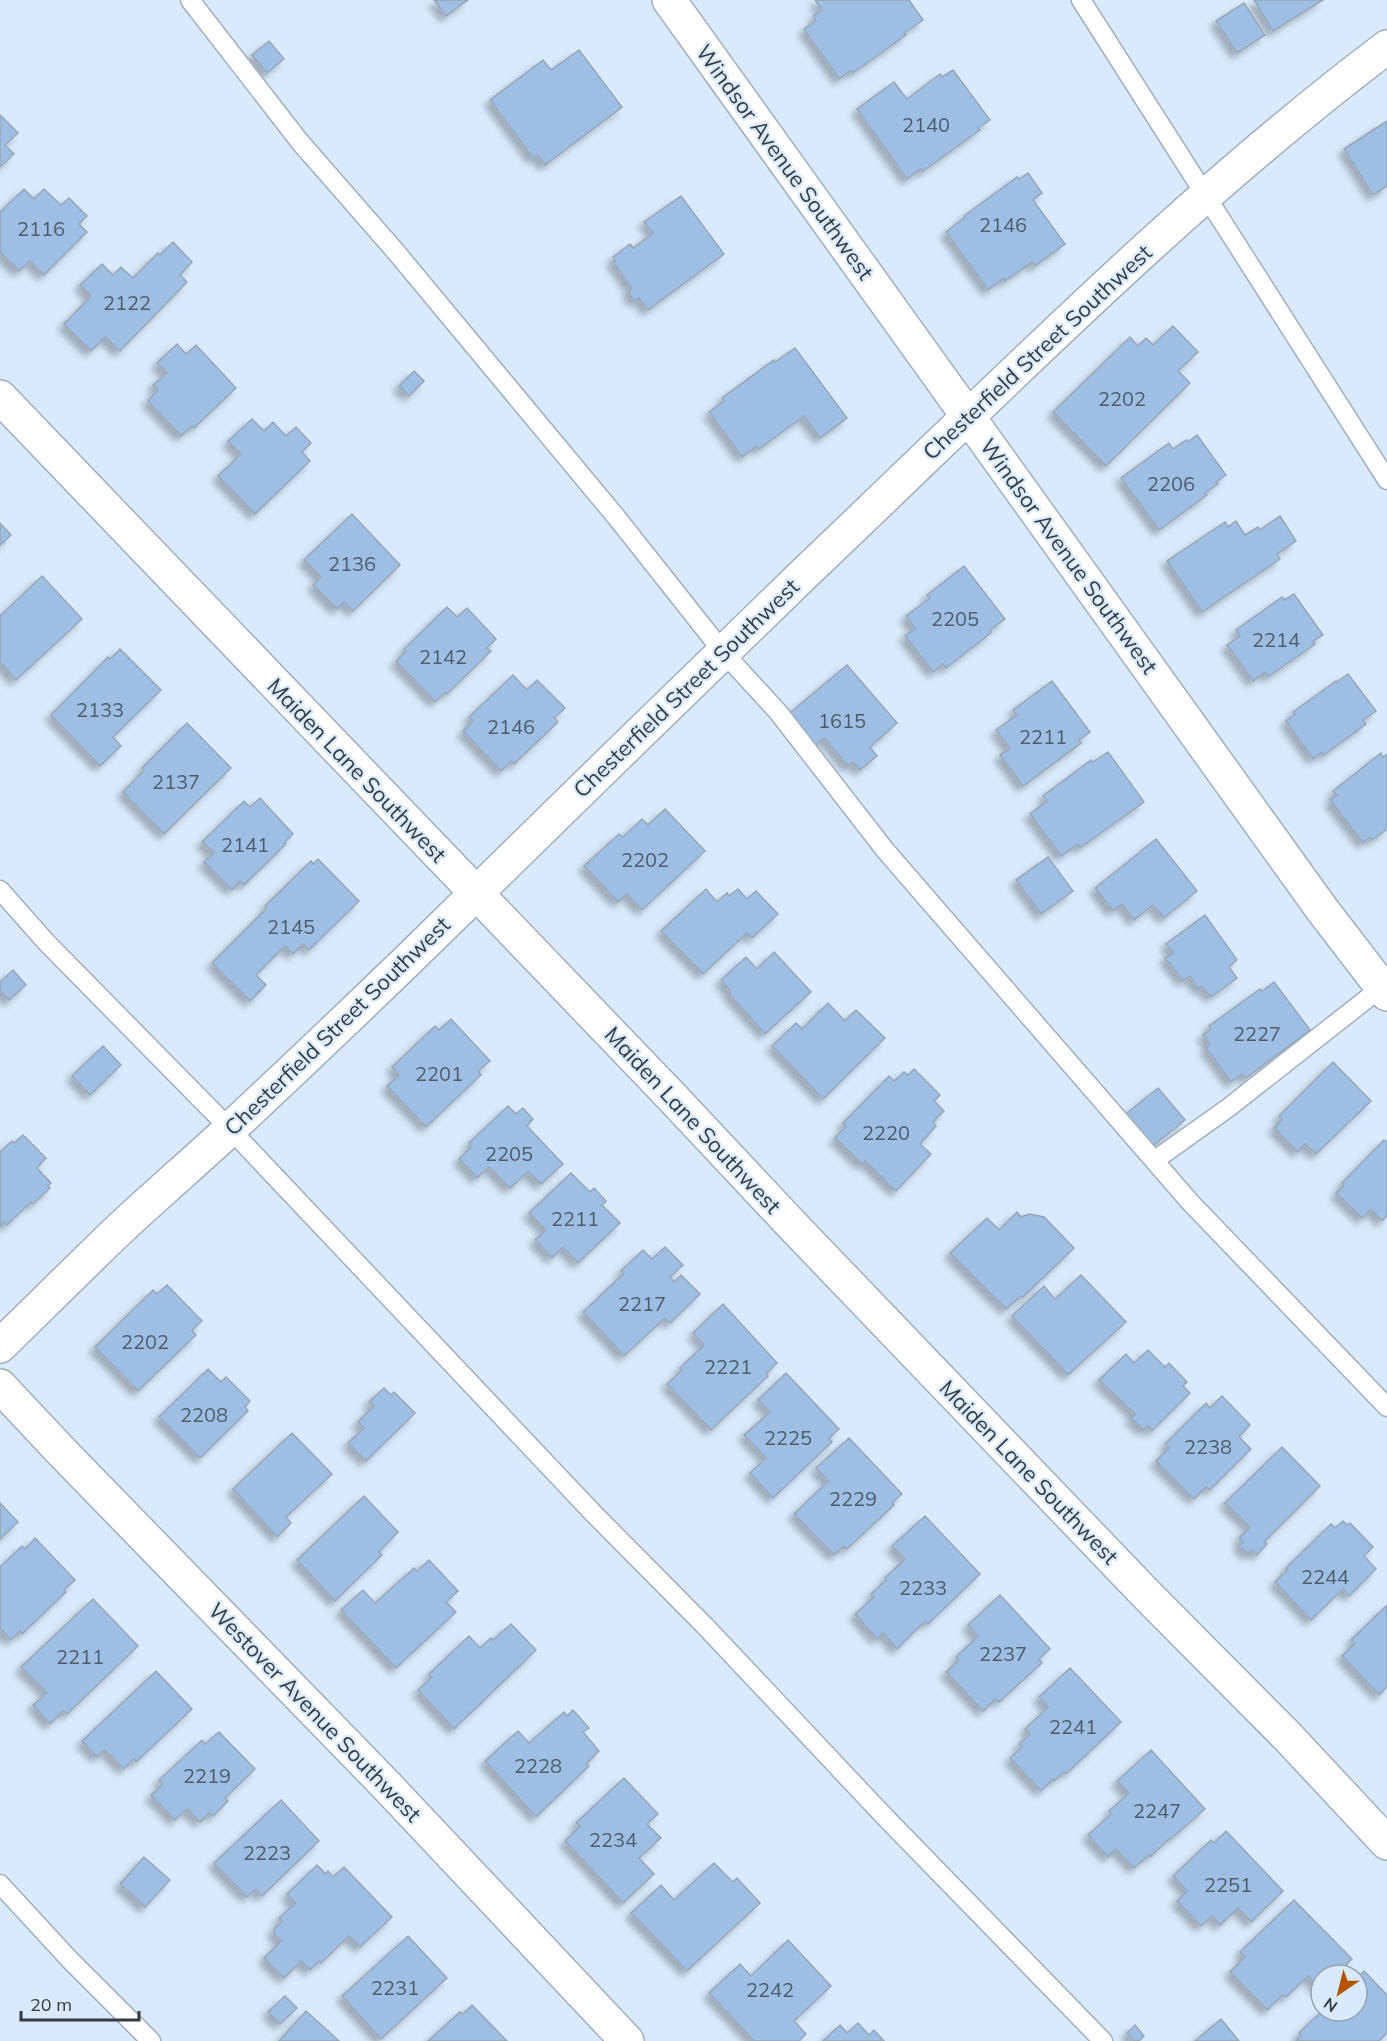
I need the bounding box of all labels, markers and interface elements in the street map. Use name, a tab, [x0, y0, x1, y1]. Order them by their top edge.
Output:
street label: Windsor Avenue Southwest	[690, 39, 880, 285]
house number: 2140	[902, 112, 950, 137]
house number: 2146	[979, 212, 1027, 237]
house number: 2116	[17, 216, 65, 241]
street label: Chesterfield Street Southwest	[917, 238, 1158, 466]
house number: 2122	[103, 290, 151, 315]
house number: 2202	[1098, 386, 1146, 411]
street label: Windsor Avenue Southwest	[974, 433, 1164, 679]
house number: 2206	[1147, 471, 1195, 496]
house number: 2136	[328, 551, 376, 576]
street label: Chesterfield Street Southwest	[567, 572, 805, 803]
house number: 2205	[931, 606, 979, 631]
house number: 2214	[1252, 627, 1300, 652]
house number: 2142	[419, 644, 467, 669]
street label: Maiden Lane Southwest	[262, 672, 453, 868]
house number: 2133	[76, 697, 124, 722]
house number: 1615	[818, 708, 866, 733]
house number: 2146	[487, 714, 535, 739]
house number: 2211	[1019, 724, 1067, 749]
house number: 2137	[152, 769, 200, 794]
house number: 2141	[221, 832, 269, 857]
house number: 2202	[621, 847, 669, 872]
street label: Chesterfield Street Southwest	[218, 910, 456, 1141]
house number: 2145	[267, 914, 315, 939]
street label: Maiden Lane Southwest	[599, 1021, 787, 1220]
house number: 2227	[1233, 1021, 1281, 1046]
house number: 2201	[415, 1061, 463, 1086]
house number: 2220	[862, 1120, 910, 1145]
house number: 2205	[485, 1141, 533, 1166]
house number: 2211	[551, 1206, 599, 1231]
house number: 2217	[618, 1291, 666, 1316]
house number: 2202	[121, 1329, 169, 1354]
house number: 2221	[704, 1354, 752, 1379]
street label: Maiden Lane Southwest	[934, 1374, 1125, 1570]
house number: 2208	[180, 1402, 228, 1427]
house number: 2225	[764, 1425, 812, 1450]
house number: 2238	[1184, 1434, 1232, 1459]
house number: 2229	[829, 1486, 877, 1511]
house number: 2244	[1301, 1564, 1349, 1589]
house number: 2233	[899, 1575, 947, 1600]
street label: Westover Avenue Southwest	[203, 1596, 428, 1828]
house number: 2237	[979, 1641, 1027, 1666]
house number: 2211	[56, 1644, 104, 1669]
house number: 2241	[1049, 1714, 1097, 1739]
house number: 2228	[514, 1753, 562, 1778]
house number: 2219	[183, 1763, 231, 1788]
house number: 2247	[1133, 1798, 1181, 1823]
house number: 2234	[589, 1827, 637, 1852]
house number: 2223	[243, 1840, 291, 1865]
house number: 2251	[1204, 1872, 1252, 1897]
north arrow	[1309, 1963, 1369, 2023]
house number: 2231	[371, 1975, 419, 2000]
house number: 2242	[746, 1977, 794, 2002]
scale bar	[21, 1984, 140, 2022]
text: 20 m	[30, 1993, 72, 2016]
text: N	[1320, 1994, 1341, 2017]

